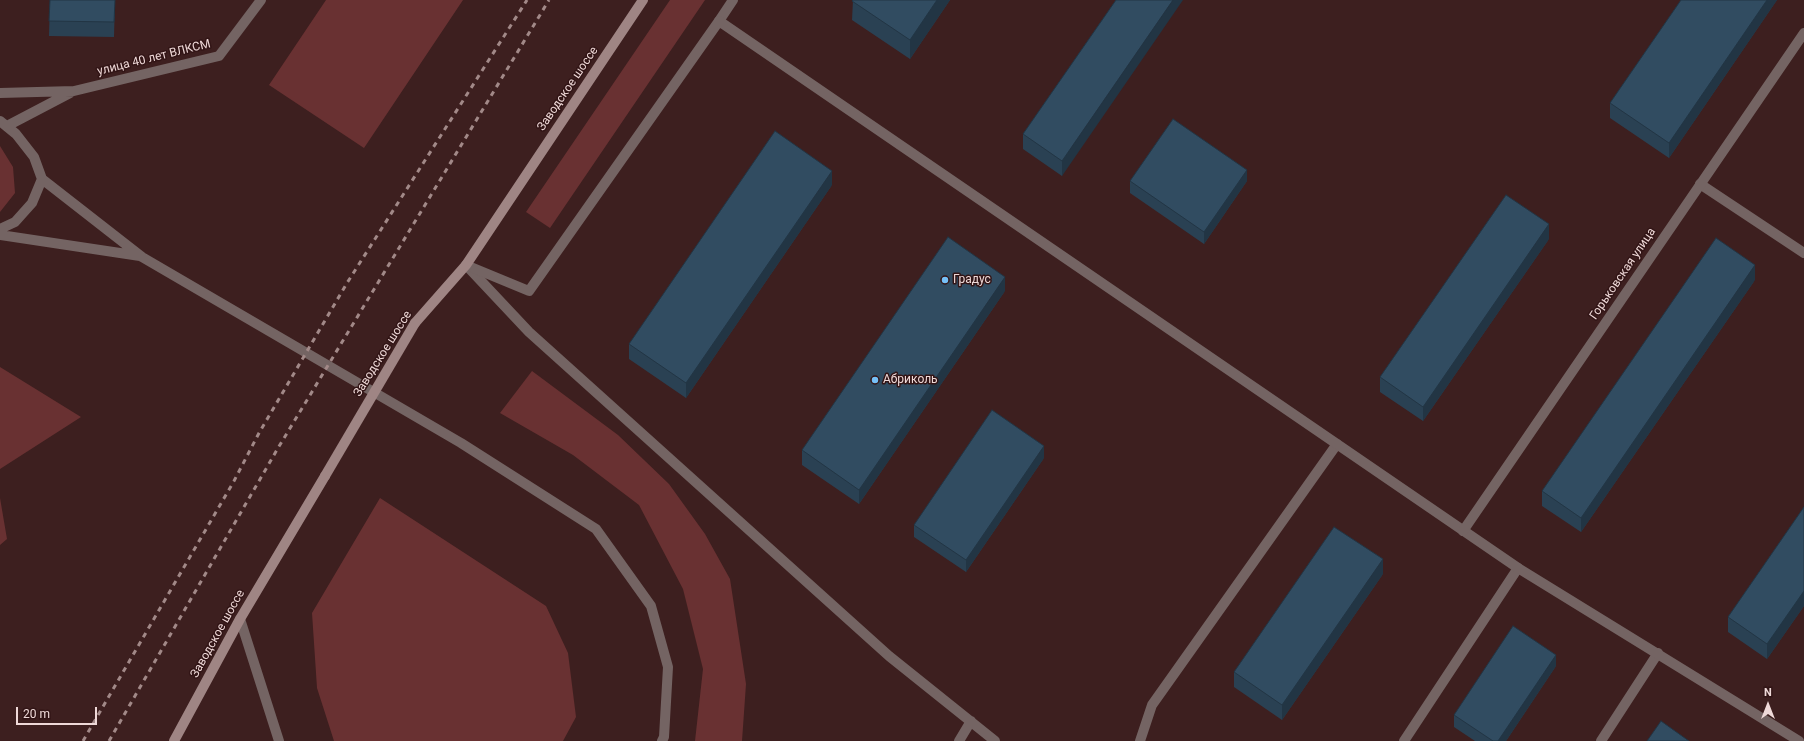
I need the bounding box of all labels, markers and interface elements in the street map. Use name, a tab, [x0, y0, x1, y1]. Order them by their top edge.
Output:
street label: улица 40 лет ВЛКСМ	[96, 37, 212, 79]
street label: Заводское шоссе	[534, 44, 602, 134]
street label: Горьковская улица	[1587, 225, 1659, 323]
place label: Градус	[953, 273, 991, 287]
marker: Градус	[940, 275, 950, 285]
street label: Заводское шоссе	[351, 308, 415, 400]
place label: Абриколь	[883, 373, 938, 387]
marker: Абриколь	[870, 375, 880, 385]
street label: Заводское шоссе	[188, 587, 248, 681]
north arrow	[1748, 685, 1788, 725]
text: N	[1764, 686, 1772, 699]
scale bar	[18, 699, 99, 725]
text: 20 m	[23, 707, 50, 721]

